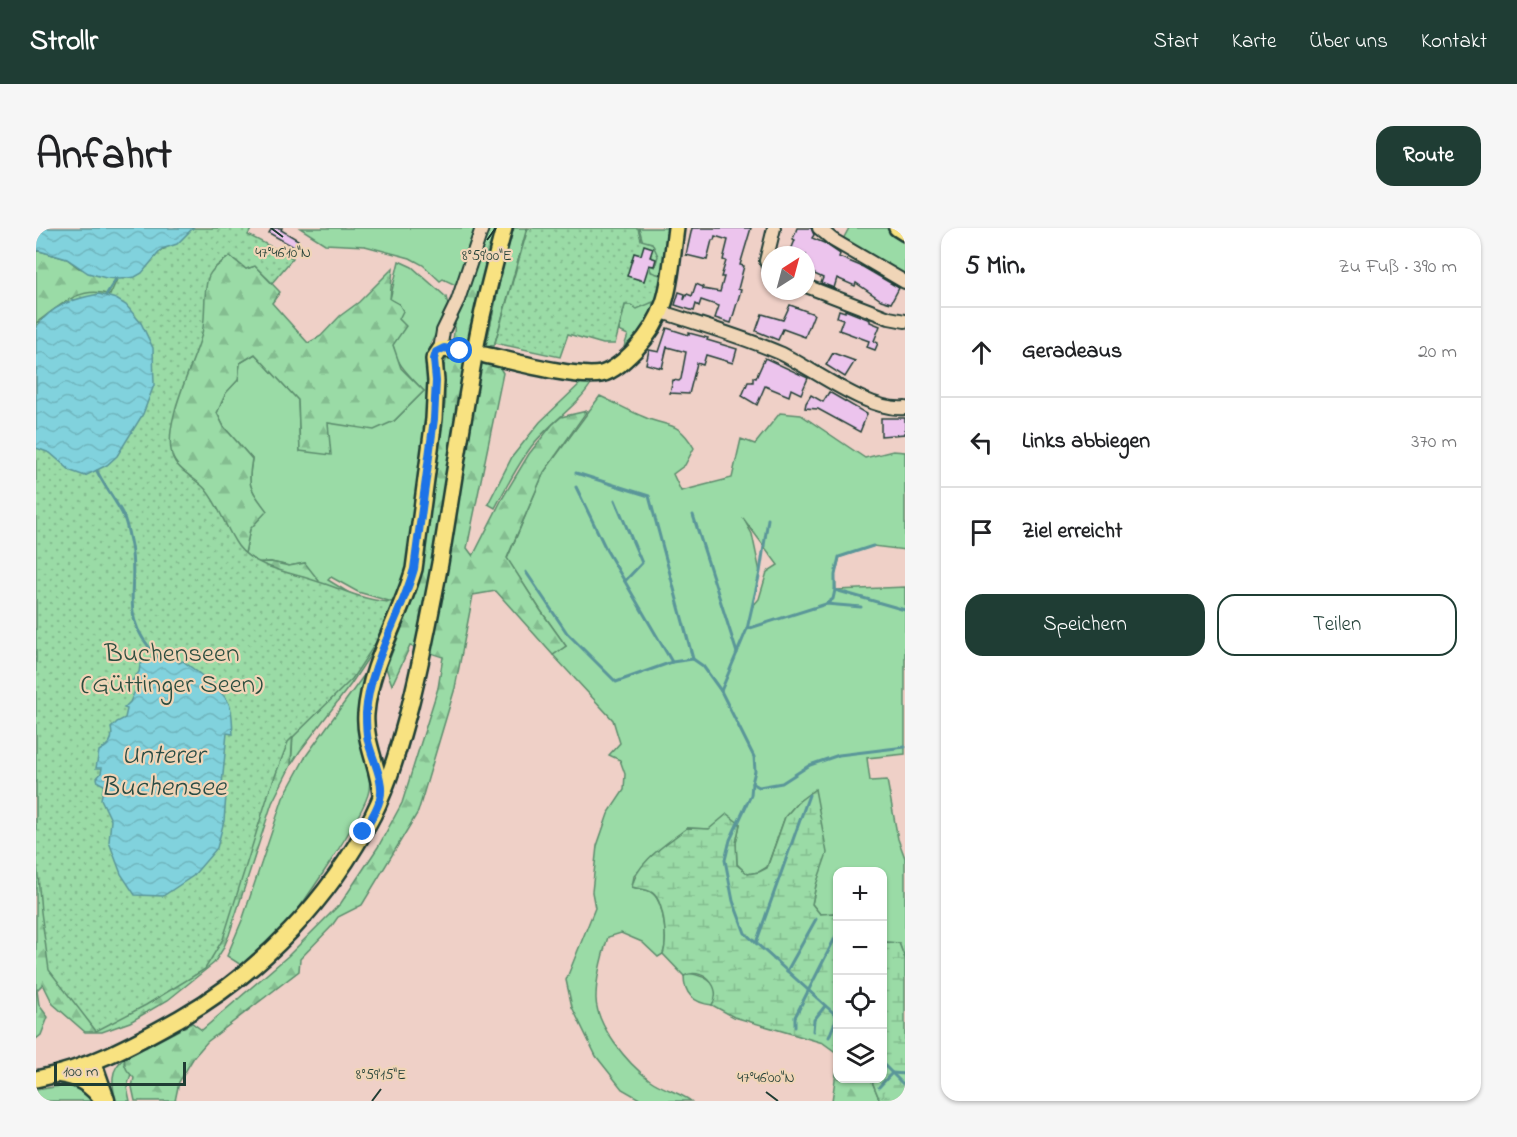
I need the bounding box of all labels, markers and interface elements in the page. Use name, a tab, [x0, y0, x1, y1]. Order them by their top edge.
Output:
text: Strollr	[30, 22, 98, 63]
text: Start	[1153, 27, 1199, 57]
text: Karte	[1232, 27, 1276, 57]
text: Über uns	[1309, 27, 1388, 57]
text: Kontakt	[1421, 27, 1487, 57]
text: Anfahrt	[36, 126, 172, 187]
button: Route	[1376, 126, 1481, 186]
text: 47°46'10"N	[255, 242, 311, 264]
text: 8°59'00"E	[462, 245, 512, 267]
north arrow	[761, 246, 815, 300]
text: 5 Min.	[965, 248, 1025, 286]
text: Zu Fuß · 390 m	[1338, 253, 1457, 282]
icon: ahead	[965, 336, 998, 369]
text: Geradeaus	[1022, 336, 1122, 368]
route start	[446, 337, 472, 363]
text: 20 m	[1418, 338, 1457, 367]
icon: left	[965, 426, 998, 459]
text: Links abbiegen	[1022, 426, 1150, 458]
text: 370 m	[1411, 428, 1457, 457]
icon: arrive	[965, 516, 998, 549]
text: Ziel erreicht	[1022, 516, 1122, 548]
button: Speichern	[965, 594, 1205, 656]
button: Teilen	[1217, 594, 1457, 656]
park label: Buchenseen (Güttinger Seen)	[81, 635, 263, 705]
water label: Unterer Buchensee	[100, 736, 228, 809]
route end	[349, 818, 375, 844]
map controls	[833, 867, 887, 1083]
button: +	[833, 867, 887, 921]
button: −	[833, 921, 887, 975]
button: locate	[833, 975, 887, 1029]
button: layers	[833, 1029, 887, 1083]
scale bar	[54, 1059, 186, 1086]
text: 100 m	[63, 1060, 98, 1084]
text: 8°59'15"E	[356, 1064, 406, 1086]
text: 47°46'00"N	[737, 1067, 795, 1089]

